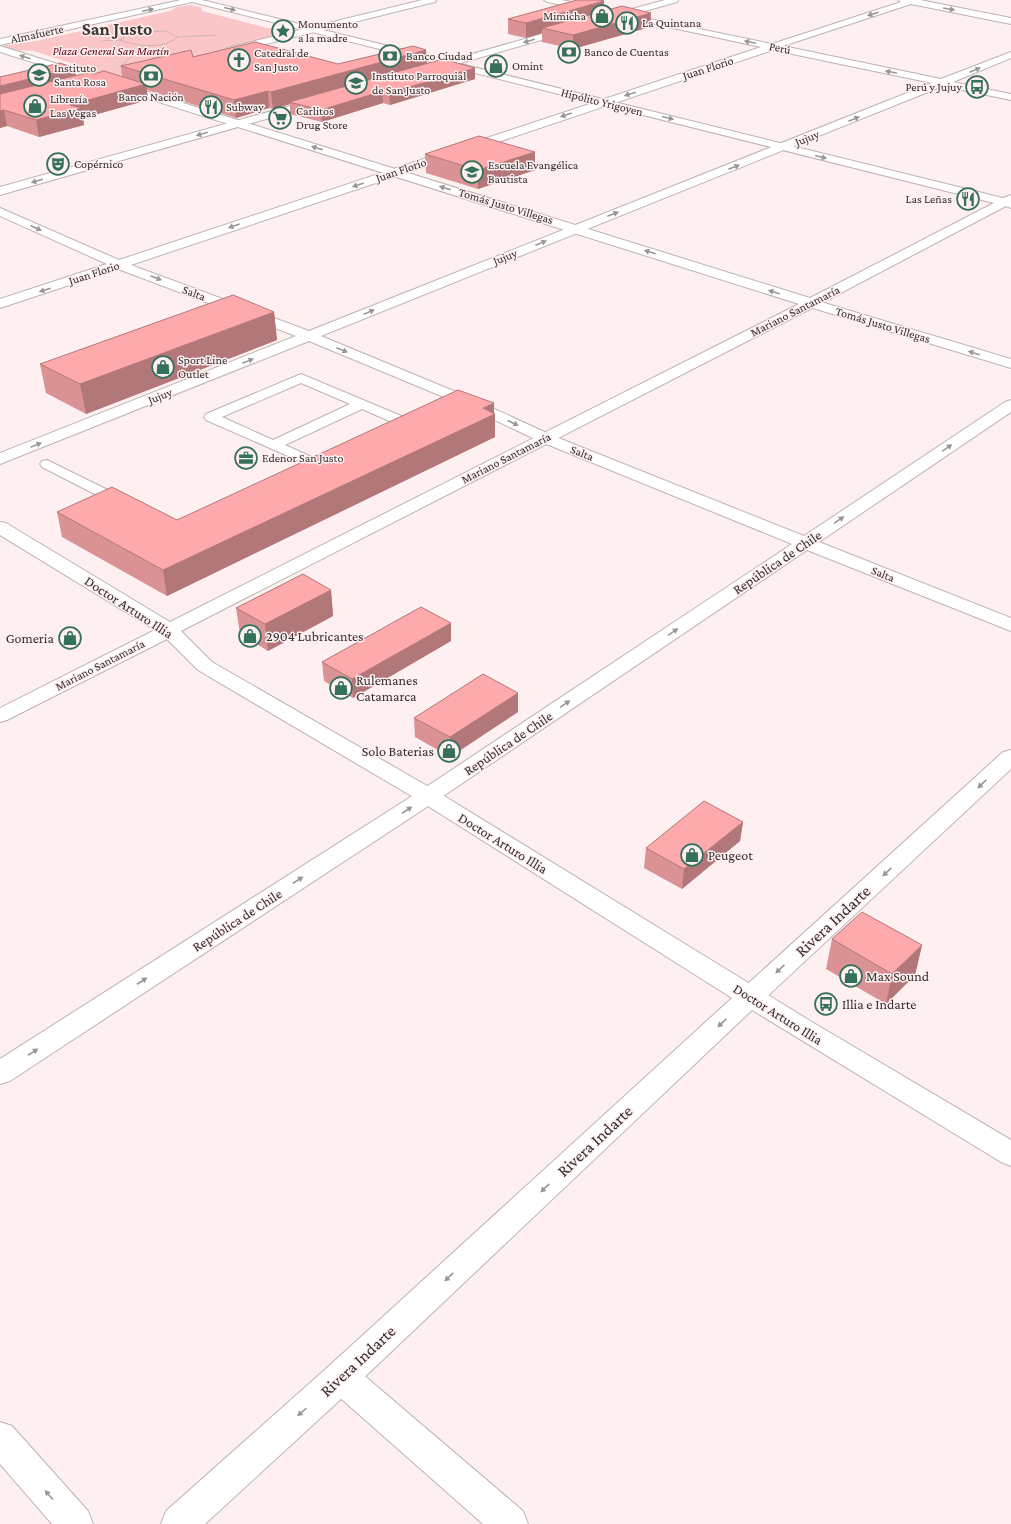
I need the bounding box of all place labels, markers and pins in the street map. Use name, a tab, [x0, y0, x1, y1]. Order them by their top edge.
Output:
shop icon: Mimicha	[589, 3, 615, 29]
place label: Mimicha	[543, 9, 586, 23]
restaurant icon: La Quintana	[614, 10, 640, 36]
place label: La Quintana	[642, 16, 702, 30]
place label: Monumento a la madre	[298, 17, 358, 45]
place icon: Monumento a la madre	[270, 18, 296, 44]
bank icon: Banco de Cuentas	[556, 39, 582, 65]
bank icon: Banco Ciudad	[377, 43, 403, 69]
place label: Banco de Cuentas	[584, 45, 669, 59]
place label: Catedral de San Justo	[254, 46, 309, 74]
church icon: Catedral de San Justo	[226, 47, 252, 73]
place label: Banco Ciudad	[406, 49, 473, 63]
shop icon: Omint	[483, 53, 509, 79]
place label: Omint	[512, 59, 544, 73]
place label: Instituto Santa Rosa	[54, 61, 107, 89]
school or university icon: Instituto Santa Rosa	[26, 62, 52, 88]
bank icon: Banco Nación	[138, 63, 164, 89]
place label: Instituto Parroquial de San Justo	[372, 69, 466, 97]
school or university icon: Instituto Parroquial de San Justo	[343, 70, 369, 96]
bus stop icon: Perú y Jujuy	[964, 74, 990, 100]
place label: Perú y Jujuy	[905, 80, 962, 94]
place label: Banco Nación	[118, 90, 184, 104]
place label: Librería Las Vegas	[50, 92, 96, 120]
shop icon: Librería Las Vegas	[22, 93, 48, 119]
restaurant icon: Subway	[198, 94, 224, 120]
place label: Subway	[226, 100, 264, 114]
place label: Carlitos Drug Store	[296, 104, 347, 132]
supermarket icon: Carlitos Drug Store	[267, 105, 293, 131]
theatre icon: Copérnico	[45, 151, 71, 177]
place label: Copérnico	[74, 157, 123, 171]
place label: Escuela Evangélica Bautista	[488, 158, 579, 186]
school or university icon: Escuela Evangélica Bautista	[459, 159, 485, 185]
restaurant icon: Las Leñas	[955, 186, 981, 212]
place label: Las Leñas	[906, 192, 952, 206]
place label: Sport Line Outlet	[178, 353, 227, 381]
shop icon: Sport Line Outlet	[150, 354, 176, 380]
office icon: Edenor San Justo	[233, 445, 259, 471]
place label: Edenor San Justo	[262, 451, 343, 465]
shop icon: 2904 Lubricantes	[237, 623, 263, 649]
shop icon: Gomeria	[57, 625, 83, 651]
place label: 2904 Lubricantes	[266, 628, 364, 644]
place label: Gomeria	[6, 630, 55, 646]
place label: Rulemanes Catamarca	[356, 672, 418, 704]
shop icon: Rulemanes Catamarca	[328, 675, 354, 701]
shop icon: Solo Baterias	[436, 738, 462, 764]
place label: Solo Baterias	[362, 743, 434, 759]
shop icon: Peugeot	[679, 842, 705, 868]
place label: Peugeot	[708, 847, 753, 863]
shop icon: Max Sound	[838, 963, 864, 989]
place label: Max Sound	[866, 968, 930, 984]
bus stop icon: Illia e Indarte	[813, 991, 839, 1017]
place label: Illia e Indarte	[842, 996, 916, 1012]

